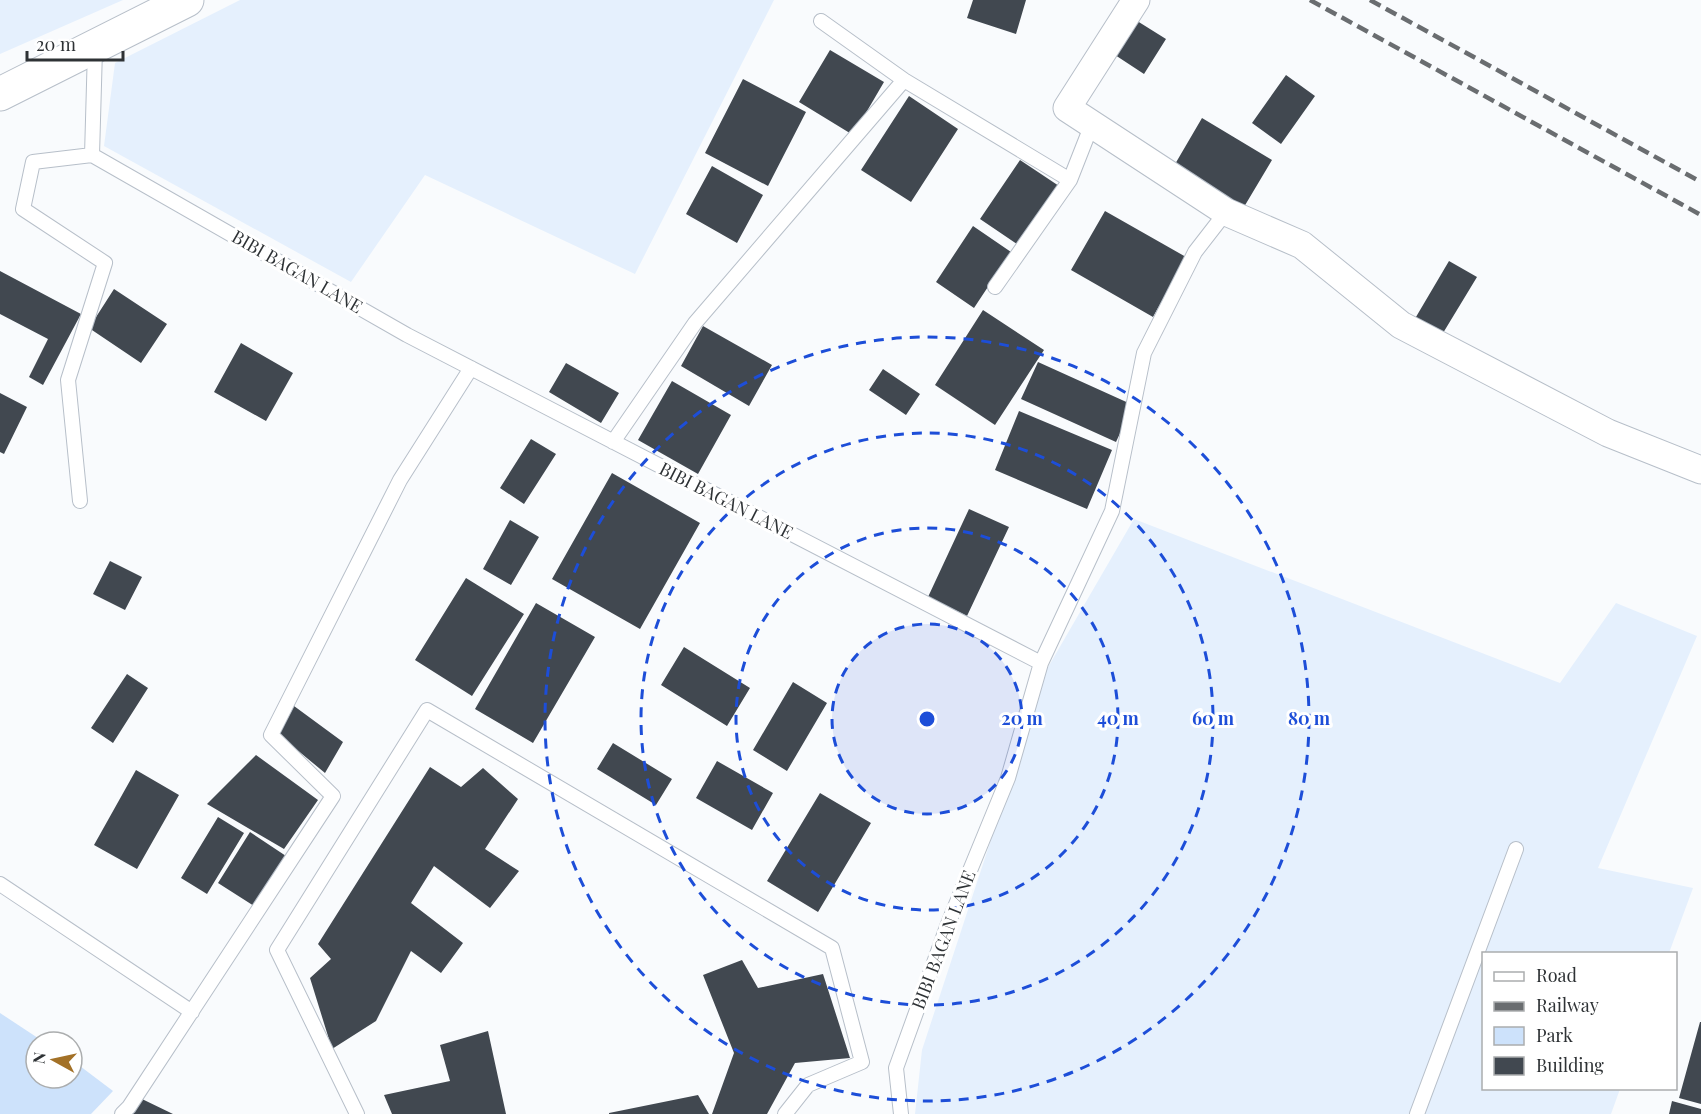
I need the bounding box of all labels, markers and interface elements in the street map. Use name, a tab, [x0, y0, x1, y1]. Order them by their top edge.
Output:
scale bar	[27, 24, 123, 62]
text: 20 m	[36, 32, 76, 56]
street label: BIBI BAGAN LANE	[228, 224, 367, 318]
street label: BIBI BAGAN LANE	[655, 456, 797, 544]
text: 20 m	[1001, 706, 1043, 730]
text: 40 m	[1097, 706, 1140, 730]
text: 60 m	[1192, 706, 1235, 730]
text: 80 m	[1288, 706, 1331, 730]
centre of rings	[917, 709, 937, 729]
street label: BIBI BAGAN LANE	[905, 867, 981, 1013]
legend	[1482, 952, 1677, 1090]
text: Road	[1536, 963, 1577, 987]
text: Railway	[1536, 993, 1599, 1017]
text: Park	[1536, 1023, 1573, 1047]
north arrow	[24, 1030, 84, 1090]
text: N	[27, 1050, 50, 1065]
text: Building	[1536, 1053, 1604, 1077]

